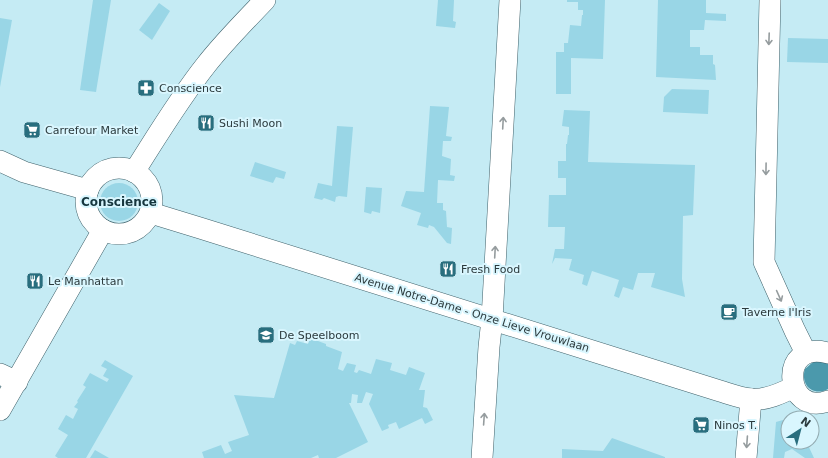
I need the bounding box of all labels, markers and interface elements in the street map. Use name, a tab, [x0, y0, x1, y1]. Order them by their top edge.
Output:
one-way arrow	[765, 32, 773, 45]
pharmacy icon: Conscience	[136, 78, 156, 98]
place label: Conscience	[159, 82, 222, 95]
restaurant icon: Sushi Moon	[196, 113, 216, 133]
place label: Sushi Moon	[219, 117, 282, 130]
one-way arrow	[499, 117, 506, 130]
supermarket icon: Carrefour Market	[22, 120, 42, 140]
place label: Carrefour Market	[45, 124, 139, 137]
one-way arrow	[762, 162, 770, 175]
district label: Conscience	[81, 195, 157, 209]
one-way arrow	[491, 246, 498, 259]
restaurant icon: Fresh Food	[438, 259, 458, 279]
place label: Fresh Food	[461, 263, 520, 276]
restaurant icon: Le Manhattan	[25, 271, 45, 291]
street label: Avenue Notre-Dame - Onze Lieve Vrouwlaan	[353, 271, 591, 355]
place label: Le Manhattan	[48, 275, 123, 288]
one-way arrow	[776, 289, 783, 301]
cafe icon: Taverne l'Iris	[719, 302, 739, 322]
place label: Taverne l'Iris	[741, 306, 811, 319]
school or university icon: De Speelboom	[256, 325, 276, 345]
place label: De Speelboom	[279, 329, 359, 342]
north arrow	[780, 410, 820, 450]
one-way arrow	[481, 413, 488, 426]
text: N	[798, 414, 813, 430]
supermarket icon: Ninos T.	[691, 415, 711, 435]
place label: Ninos T.	[714, 419, 757, 432]
one-way arrow	[744, 435, 751, 448]

